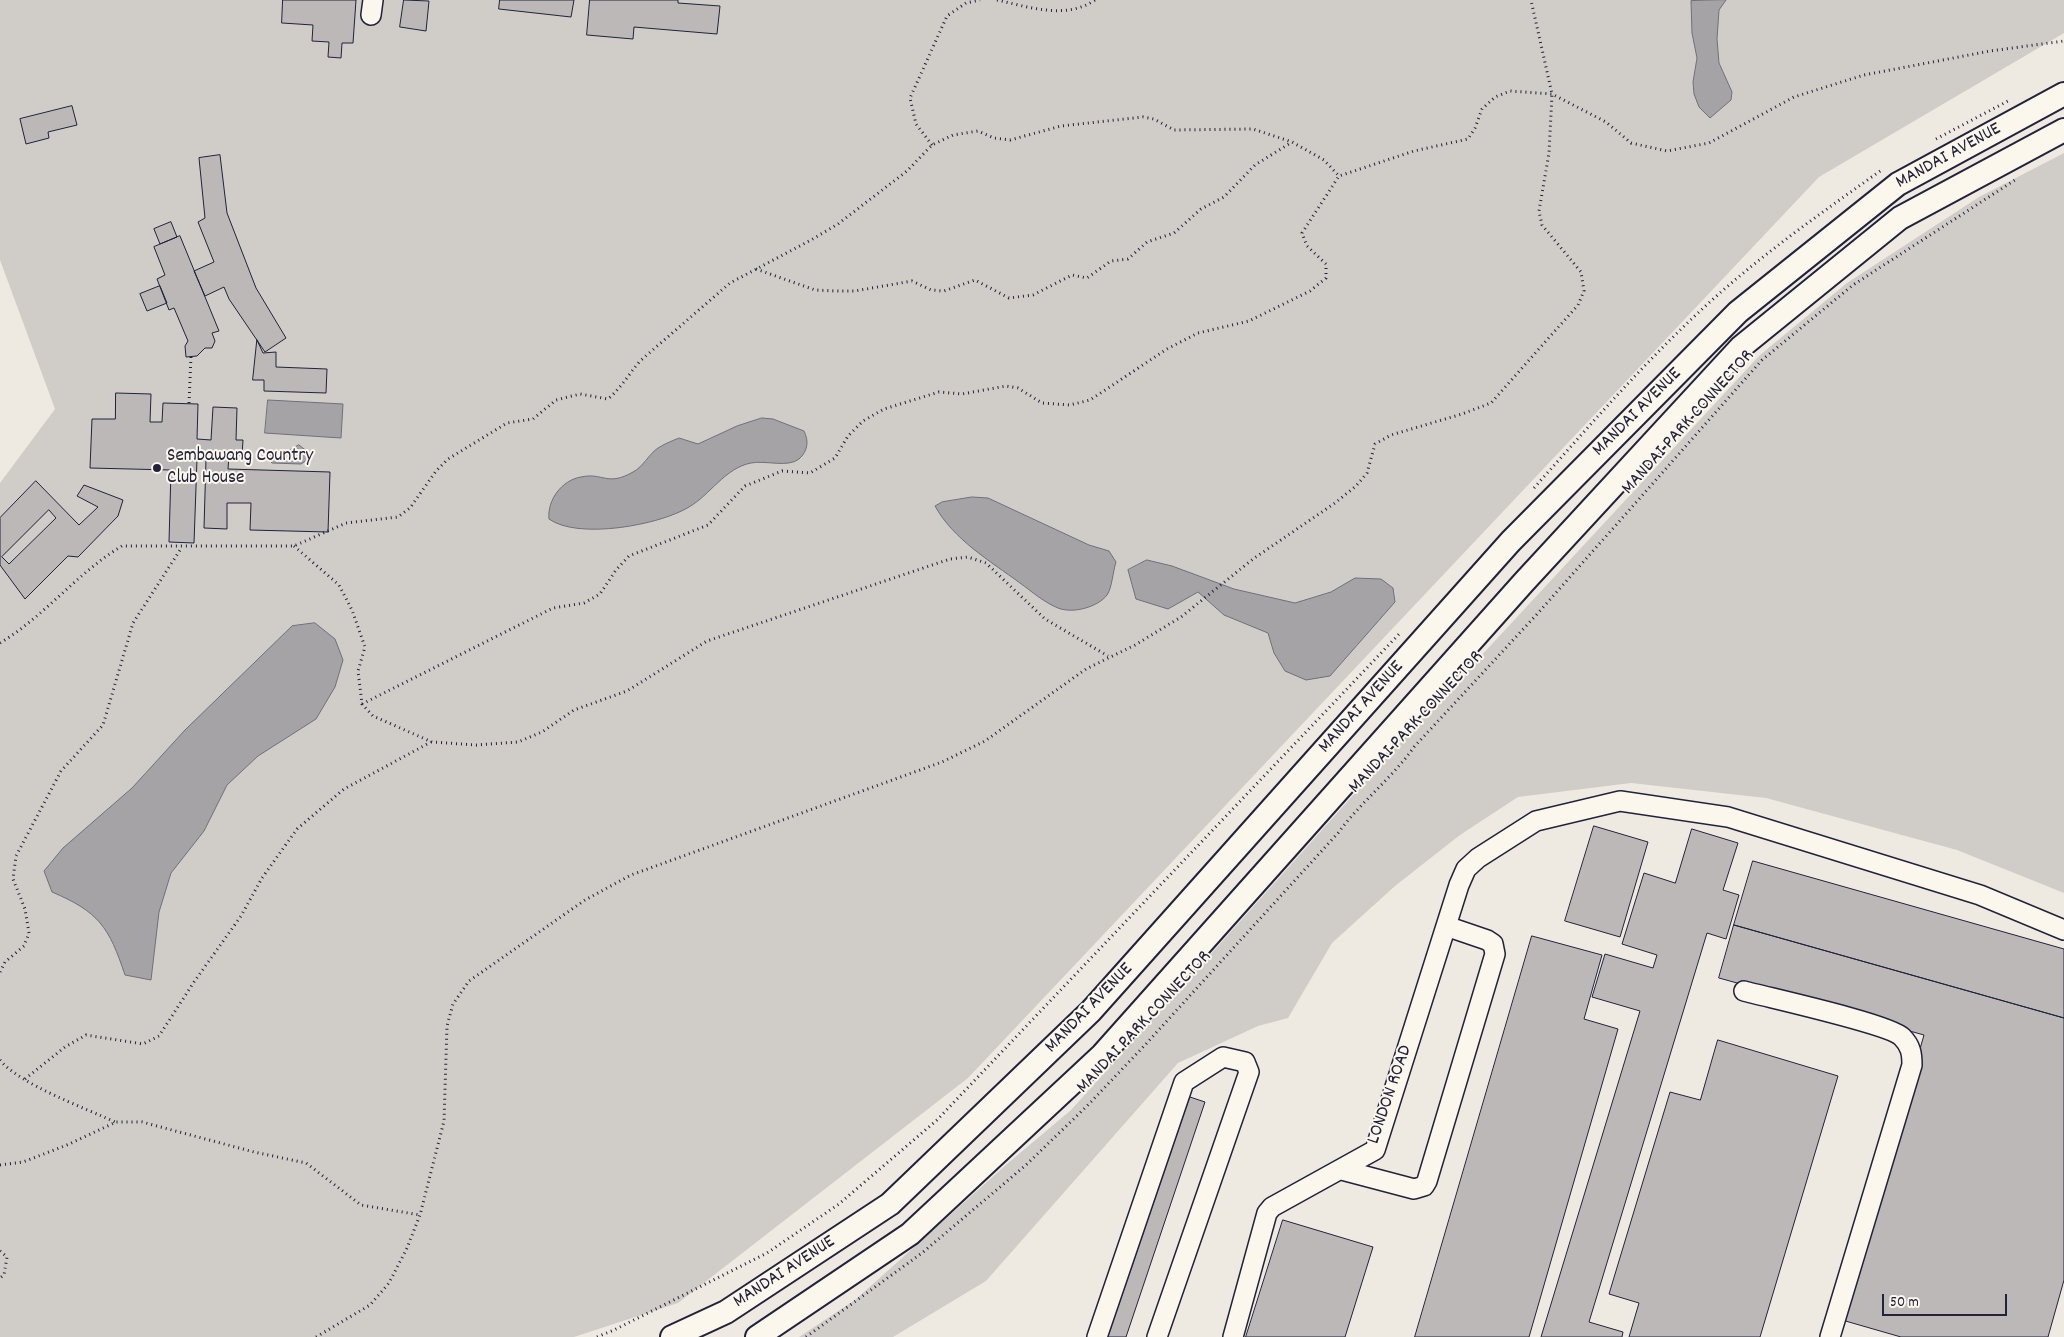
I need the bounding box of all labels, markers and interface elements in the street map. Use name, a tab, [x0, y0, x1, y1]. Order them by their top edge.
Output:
street label: MANDAI AVENUE	[1892, 119, 2006, 195]
street label: MANDAI PARK CONNECTOR	[1618, 346, 1760, 500]
street label: MANDAI AVENUE	[1589, 364, 1687, 462]
place label: Sembawang Country Club House	[167, 446, 313, 490]
marker: Sembawang Country Club House	[151, 462, 163, 474]
street label: MANDAI PARK CONNECTOR	[1345, 647, 1489, 799]
street label: MANDAI AVENUE	[1315, 657, 1409, 759]
street label: MANDAI PARK CONNECTOR	[1073, 947, 1217, 1099]
street label: MANDAI AVENUE	[1041, 959, 1139, 1059]
street label: LONDON ROAD	[1363, 1043, 1419, 1147]
street label: MANDAI AVENUE	[730, 1232, 840, 1314]
scale bar	[1884, 1284, 2009, 1316]
text: 50 m	[1890, 1292, 1919, 1314]

